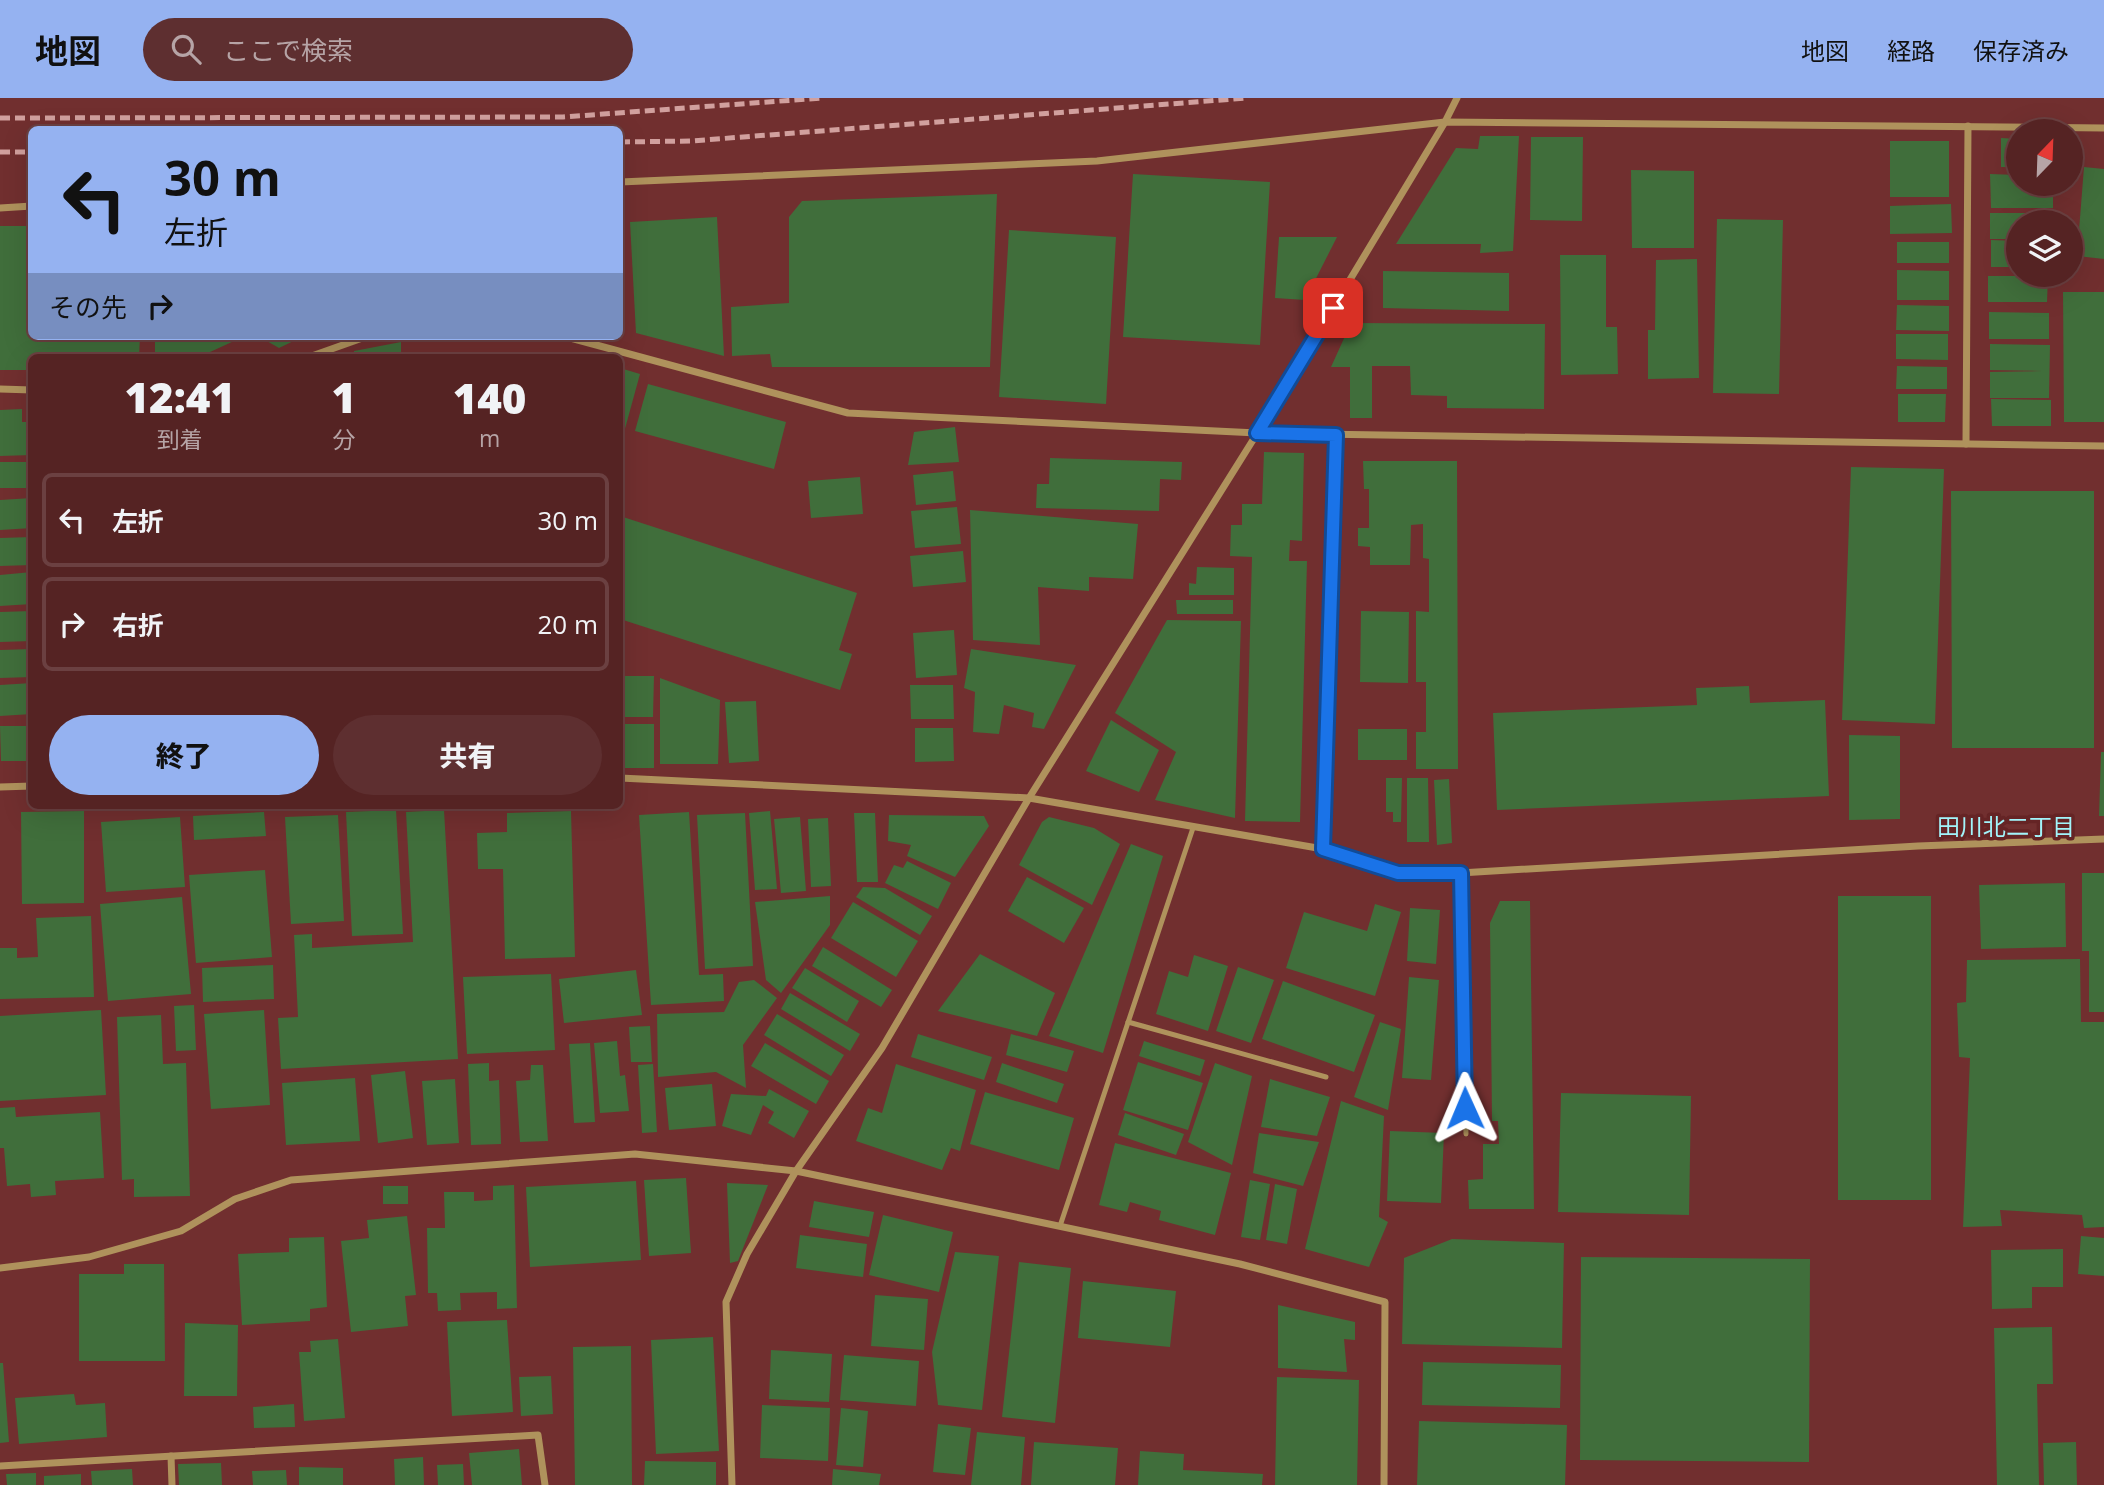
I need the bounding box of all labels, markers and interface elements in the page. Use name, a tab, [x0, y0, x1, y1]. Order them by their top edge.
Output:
search box	[143, 18, 633, 81]
text: 地図	[35, 28, 101, 73]
icon: search	[167, 30, 205, 68]
text: ここで検索	[223, 32, 353, 68]
text: 地図	[1801, 34, 1849, 67]
text: 経路	[1887, 34, 1935, 67]
text: 保存済み	[1973, 34, 2069, 67]
north arrow	[2006, 119, 2082, 196]
map controls	[2006, 119, 2083, 287]
text: 30 m	[164, 144, 281, 210]
icon: left	[49, 154, 140, 245]
text: 左折	[164, 210, 228, 253]
button: layers	[2006, 210, 2083, 287]
pin	[1303, 278, 1363, 338]
icon: right	[141, 287, 179, 325]
text: その先	[49, 289, 127, 325]
icon: arrive	[1314, 289, 1352, 327]
text: 12:41	[124, 368, 235, 425]
text: 1	[332, 368, 356, 425]
text: 140	[453, 369, 526, 426]
text: m	[479, 422, 500, 454]
text: 到着	[157, 423, 203, 455]
text: 分	[332, 423, 355, 455]
icon: left	[53, 501, 91, 539]
text: 30 m	[537, 502, 598, 538]
text: 左折	[112, 503, 164, 539]
icon: right	[53, 605, 91, 643]
text: 20 m	[537, 606, 598, 642]
text: 右折	[112, 607, 164, 643]
button: 終了	[49, 715, 319, 795]
button: 共有	[333, 715, 602, 795]
district label: 田川北二丁目	[1937, 810, 2075, 842]
position arrow	[1428, 1071, 1502, 1145]

